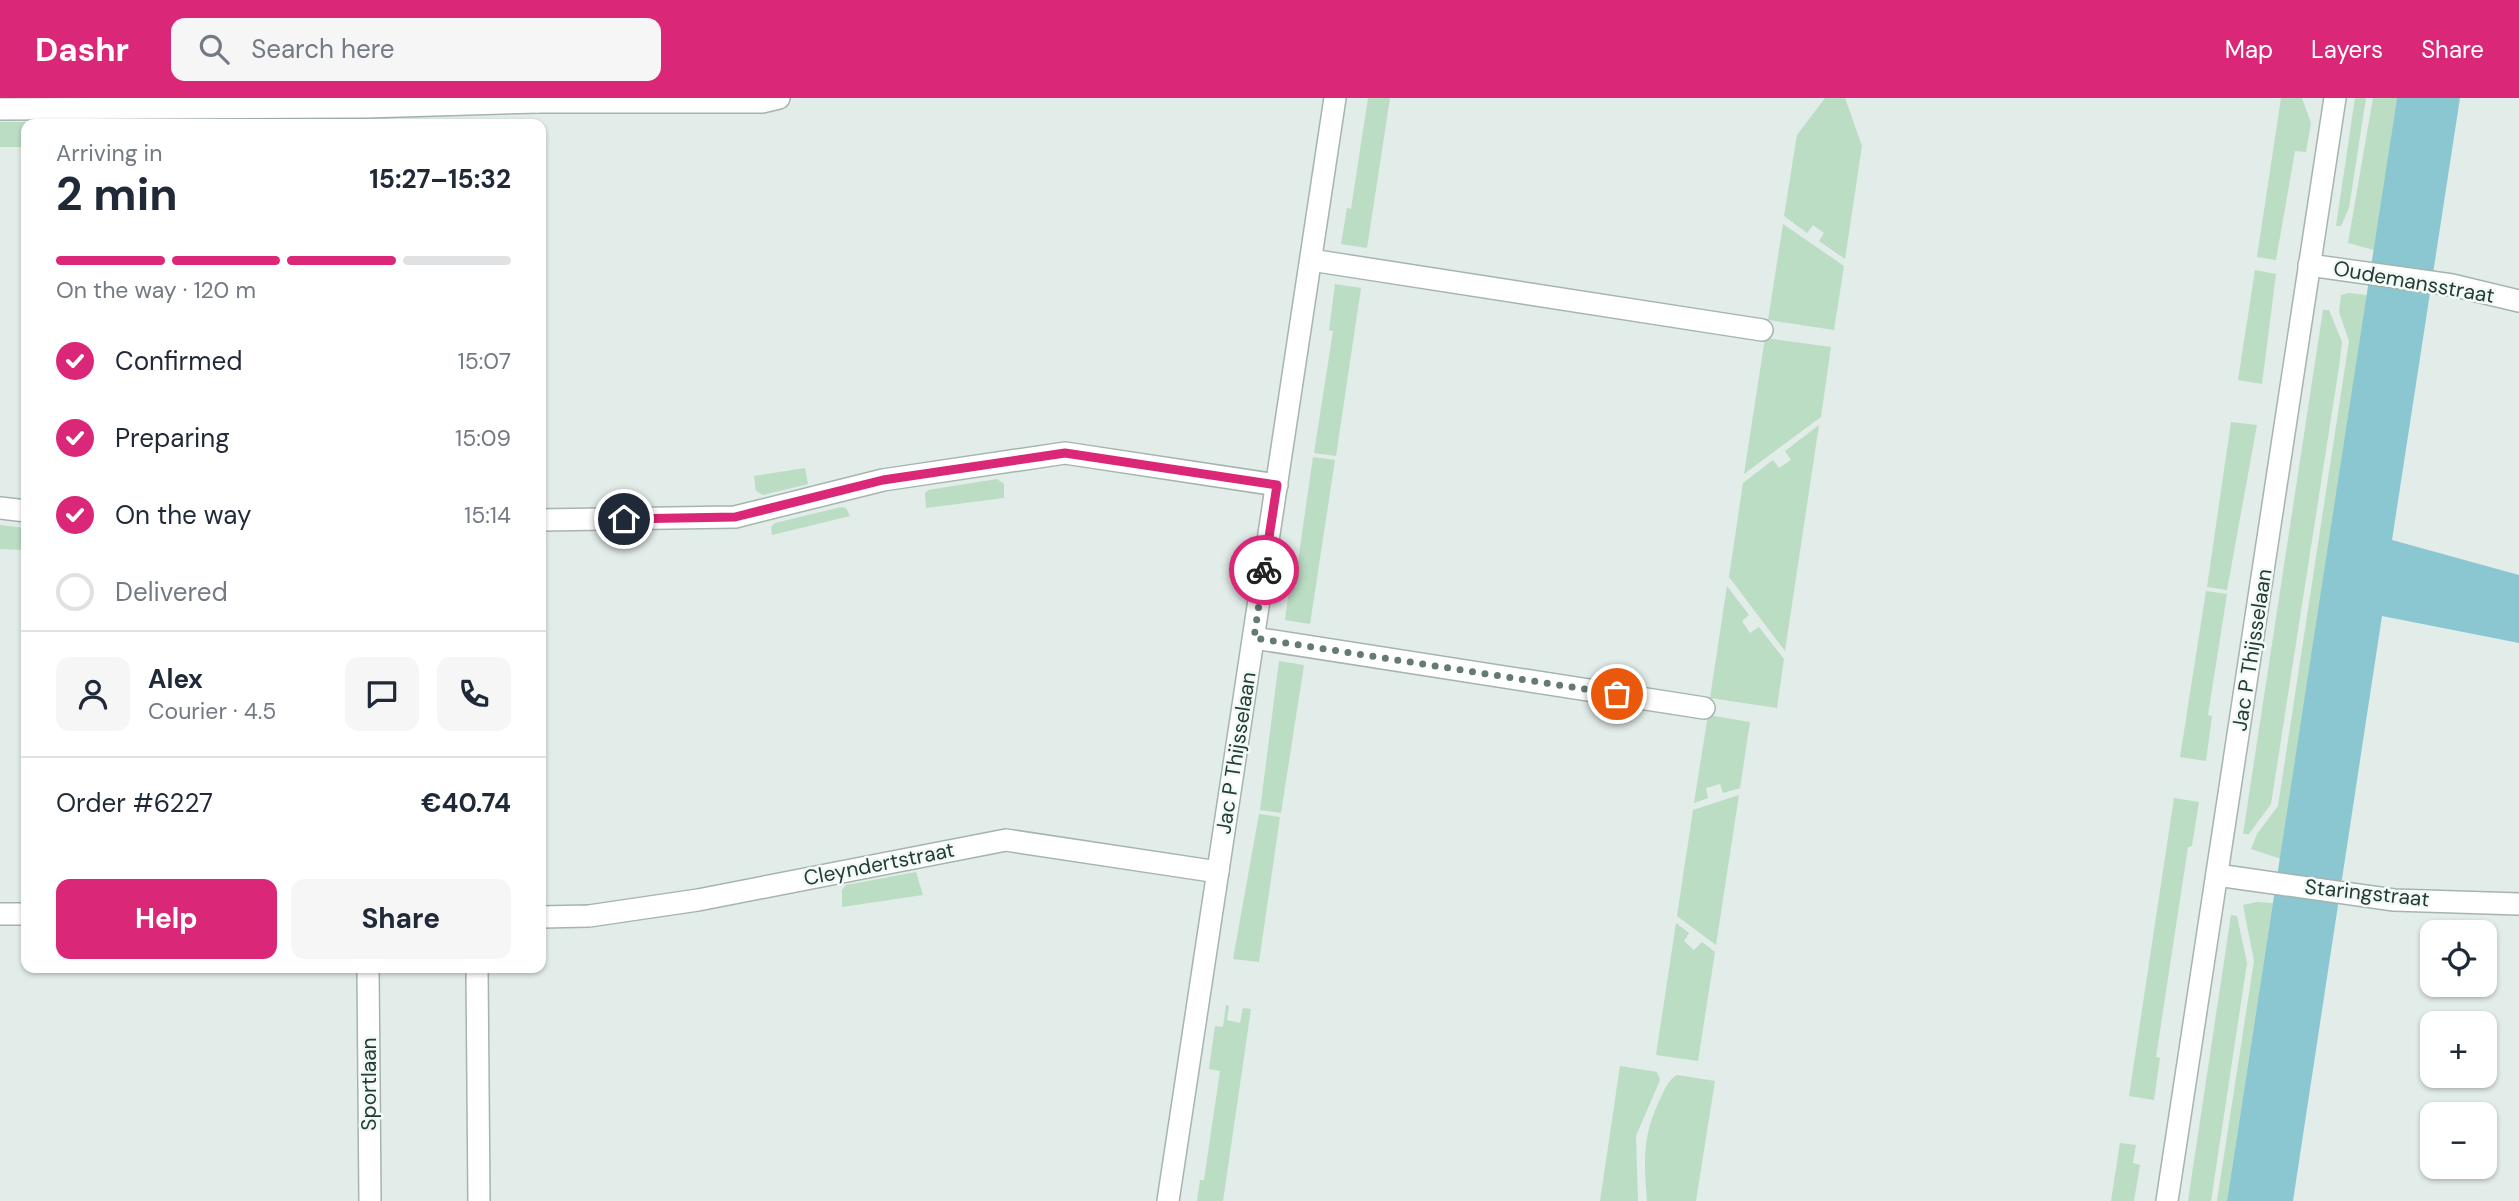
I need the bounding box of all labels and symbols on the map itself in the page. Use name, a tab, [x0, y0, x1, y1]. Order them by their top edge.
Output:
street label: Oudemansstraat	[2331, 254, 2497, 310]
pin	[594, 489, 654, 549]
courier	[1229, 535, 1299, 605]
street label: Jac P Thijsselaan	[2225, 567, 2279, 733]
pin	[1587, 664, 1647, 724]
street label: Jac P Thijsselaan	[1209, 670, 1263, 836]
street label: Cleyndertstraat	[801, 836, 957, 892]
street label: Staringstraat	[2303, 873, 2431, 913]
street label: Sportlaan	[355, 1037, 383, 1131]

